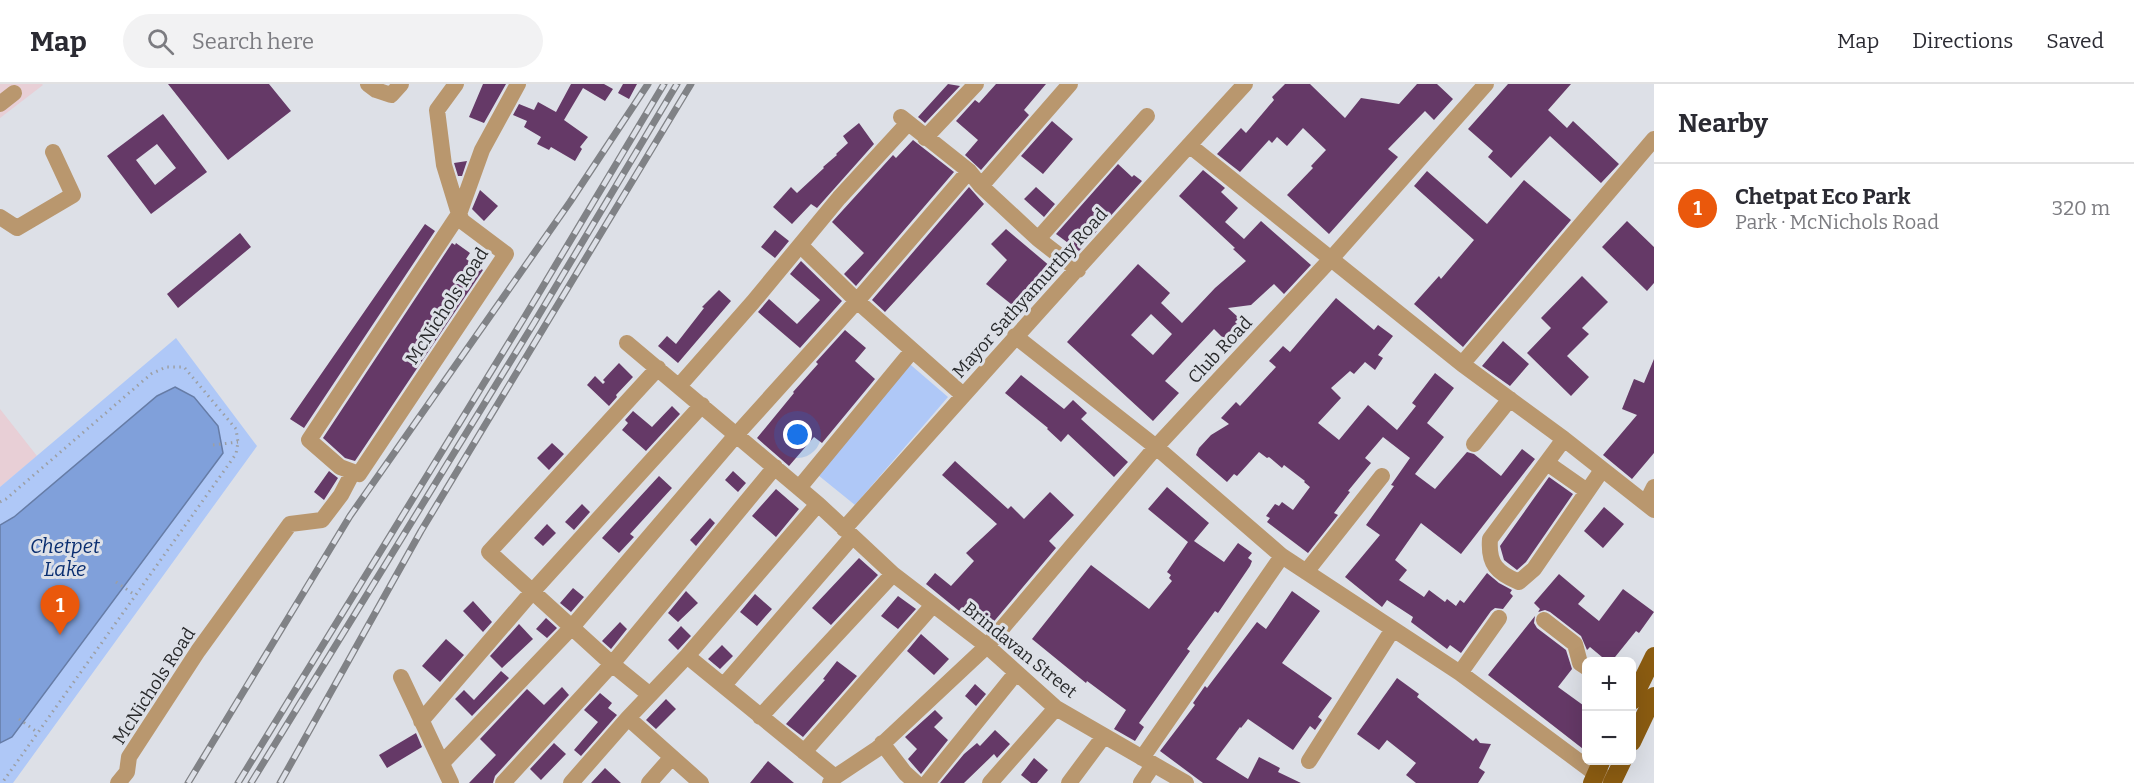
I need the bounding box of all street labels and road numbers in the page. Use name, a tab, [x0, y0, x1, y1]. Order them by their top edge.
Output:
street label: Mayor Sathyamurthy Road	[948, 203, 1112, 382]
street label: McNichols Road	[401, 243, 493, 369]
street label: Club Road	[1183, 312, 1257, 388]
street label: Brindavan Street	[959, 597, 1082, 703]
street label: McNichols Road	[108, 623, 200, 749]

